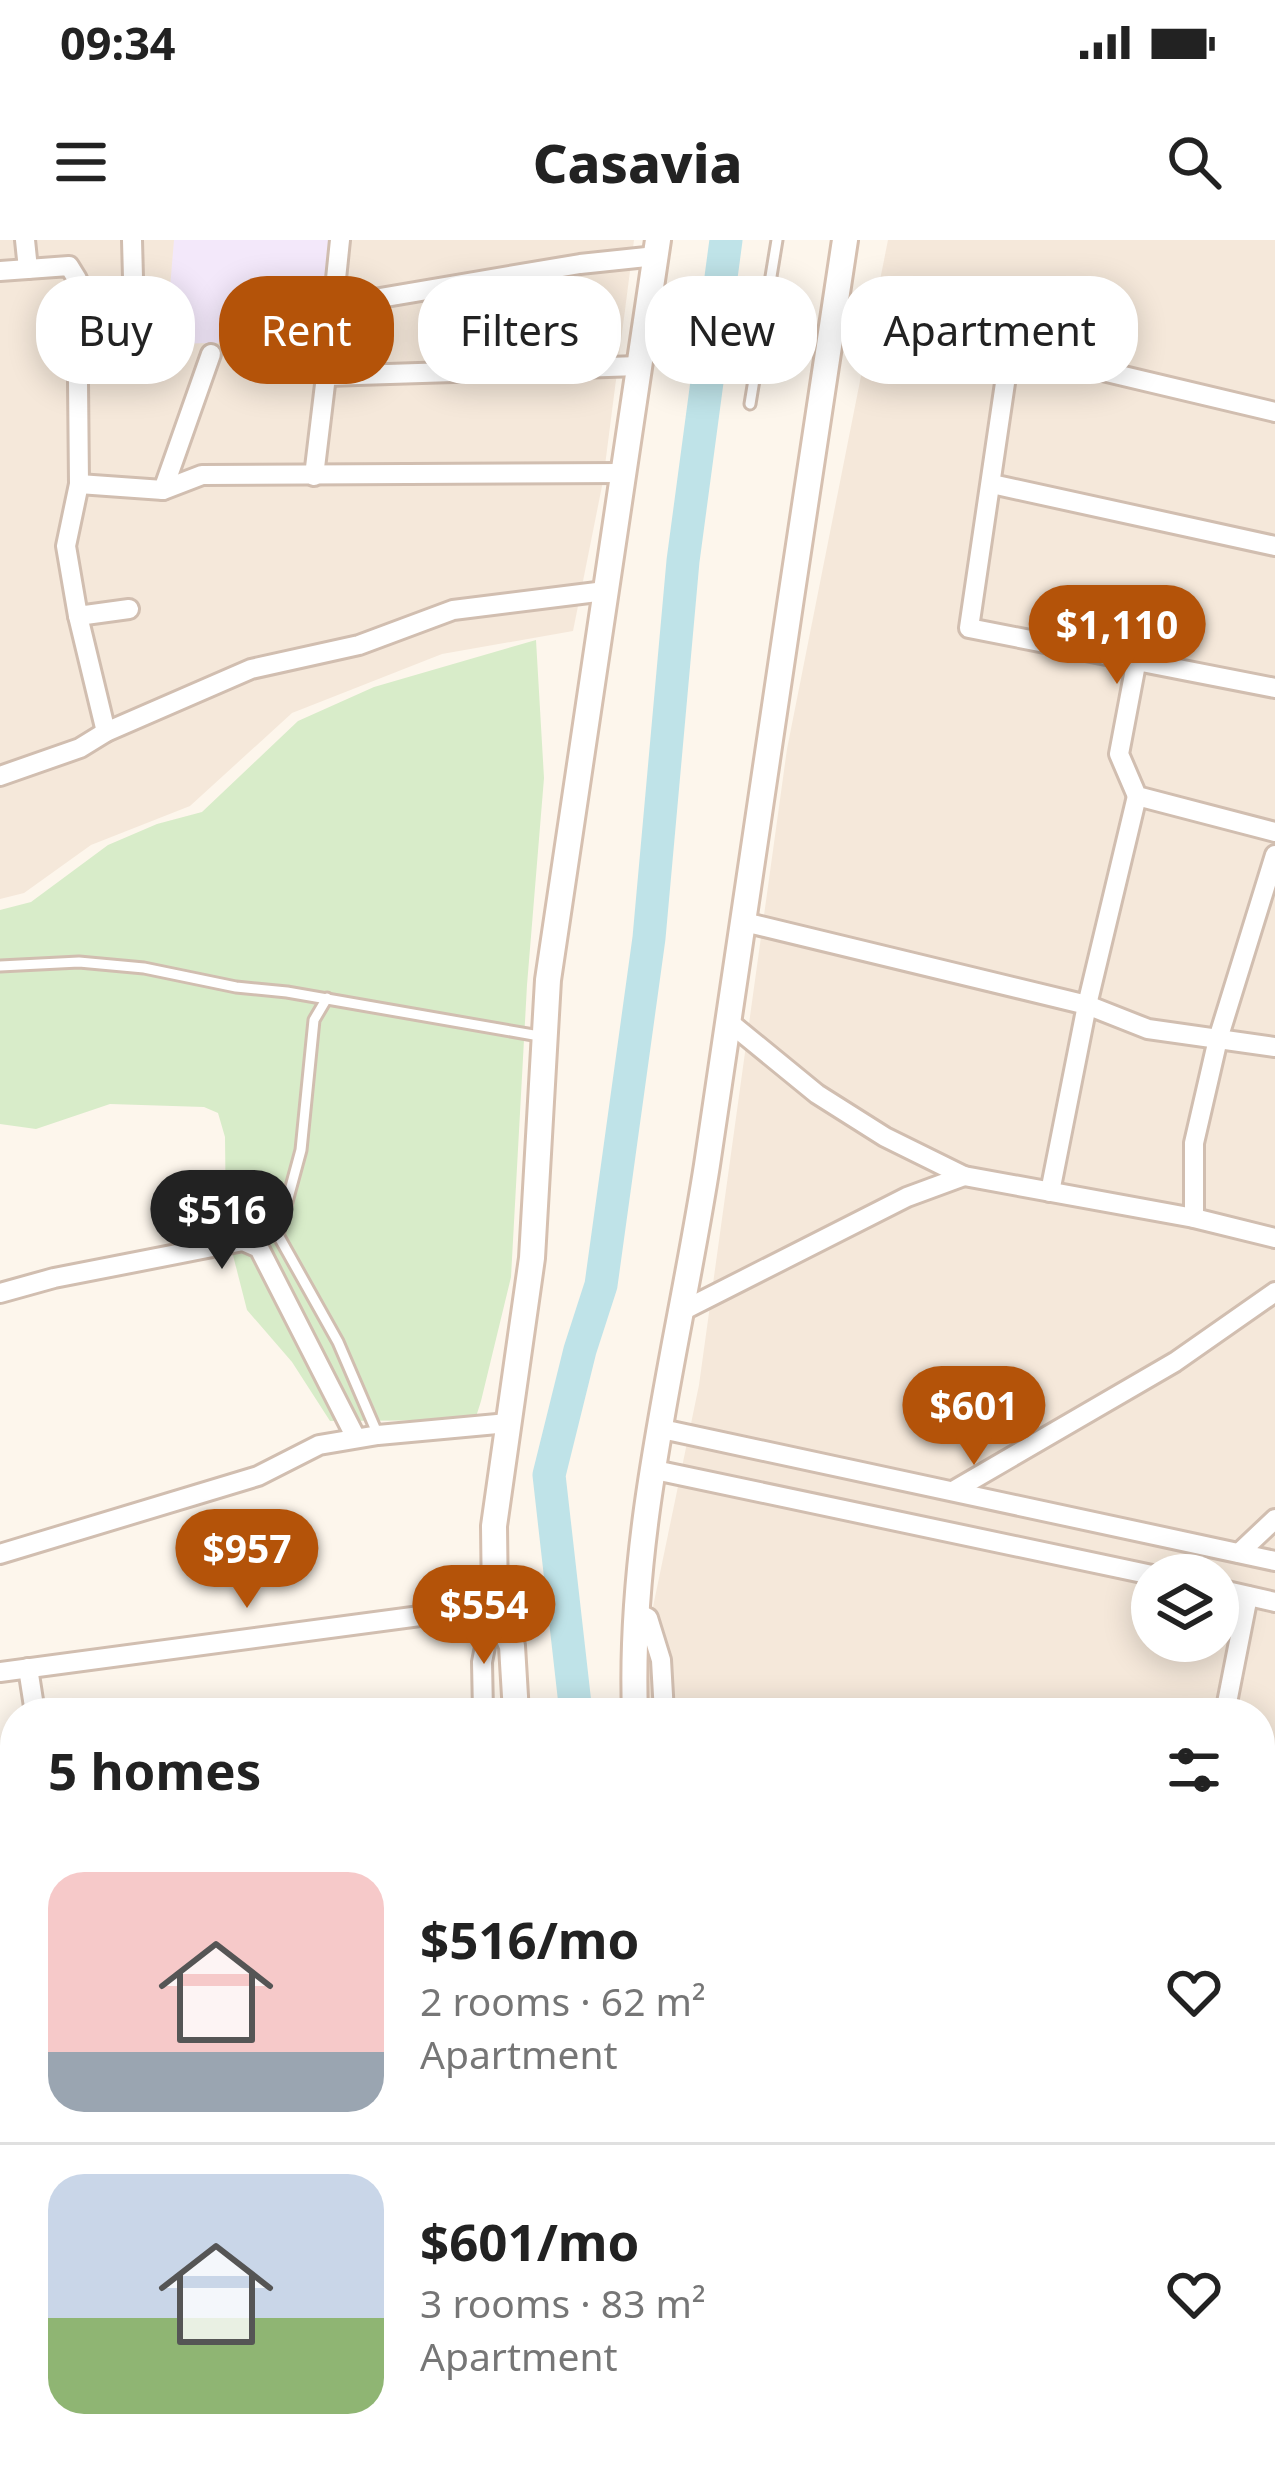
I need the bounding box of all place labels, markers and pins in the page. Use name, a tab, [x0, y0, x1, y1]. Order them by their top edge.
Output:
pin: $1,110	[1019, 585, 1215, 687]
pin: $516	[151, 1170, 293, 1272]
pin: $601	[903, 1366, 1045, 1468]
pin: $957	[176, 1509, 318, 1611]
pin: $554	[413, 1565, 555, 1667]

